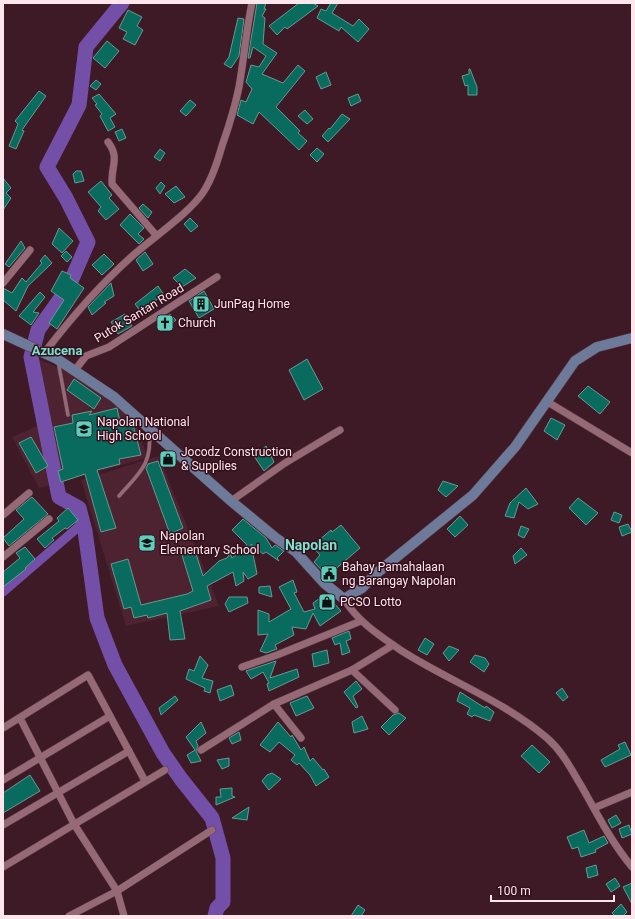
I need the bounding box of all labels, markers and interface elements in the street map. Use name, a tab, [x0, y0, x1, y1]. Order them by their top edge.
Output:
street label: Putok Santan Road	[92, 281, 186, 345]
building icon: JunPag Home	[191, 294, 211, 314]
place label: JunPag Home	[214, 297, 290, 311]
church icon: Church	[155, 313, 175, 333]
place label: Church	[178, 316, 216, 330]
district label: Azucena	[32, 343, 82, 358]
place label: Napolan National High School	[97, 415, 190, 443]
school or university icon: Napolan National High School	[74, 419, 94, 439]
place label: Jocodz Construction & Supplies	[181, 445, 292, 473]
shop icon: Jocodz Construction & Supplies	[158, 449, 178, 469]
place label: Napolan Elementary School	[160, 529, 260, 557]
school or university icon: Napolan Elementary School	[137, 533, 157, 553]
district label: Napolan	[285, 537, 337, 553]
place label: Bahay Pamahalaan ng Barangay Napolan	[342, 560, 456, 588]
public building icon: Bahay Pamahalaan ng Barangay Napolan	[319, 564, 339, 584]
shop icon: PCSO Lotto	[317, 592, 337, 612]
place label: PCSO Lotto	[340, 595, 402, 609]
scale bar	[491, 877, 614, 903]
text: 100 m	[497, 884, 531, 898]

